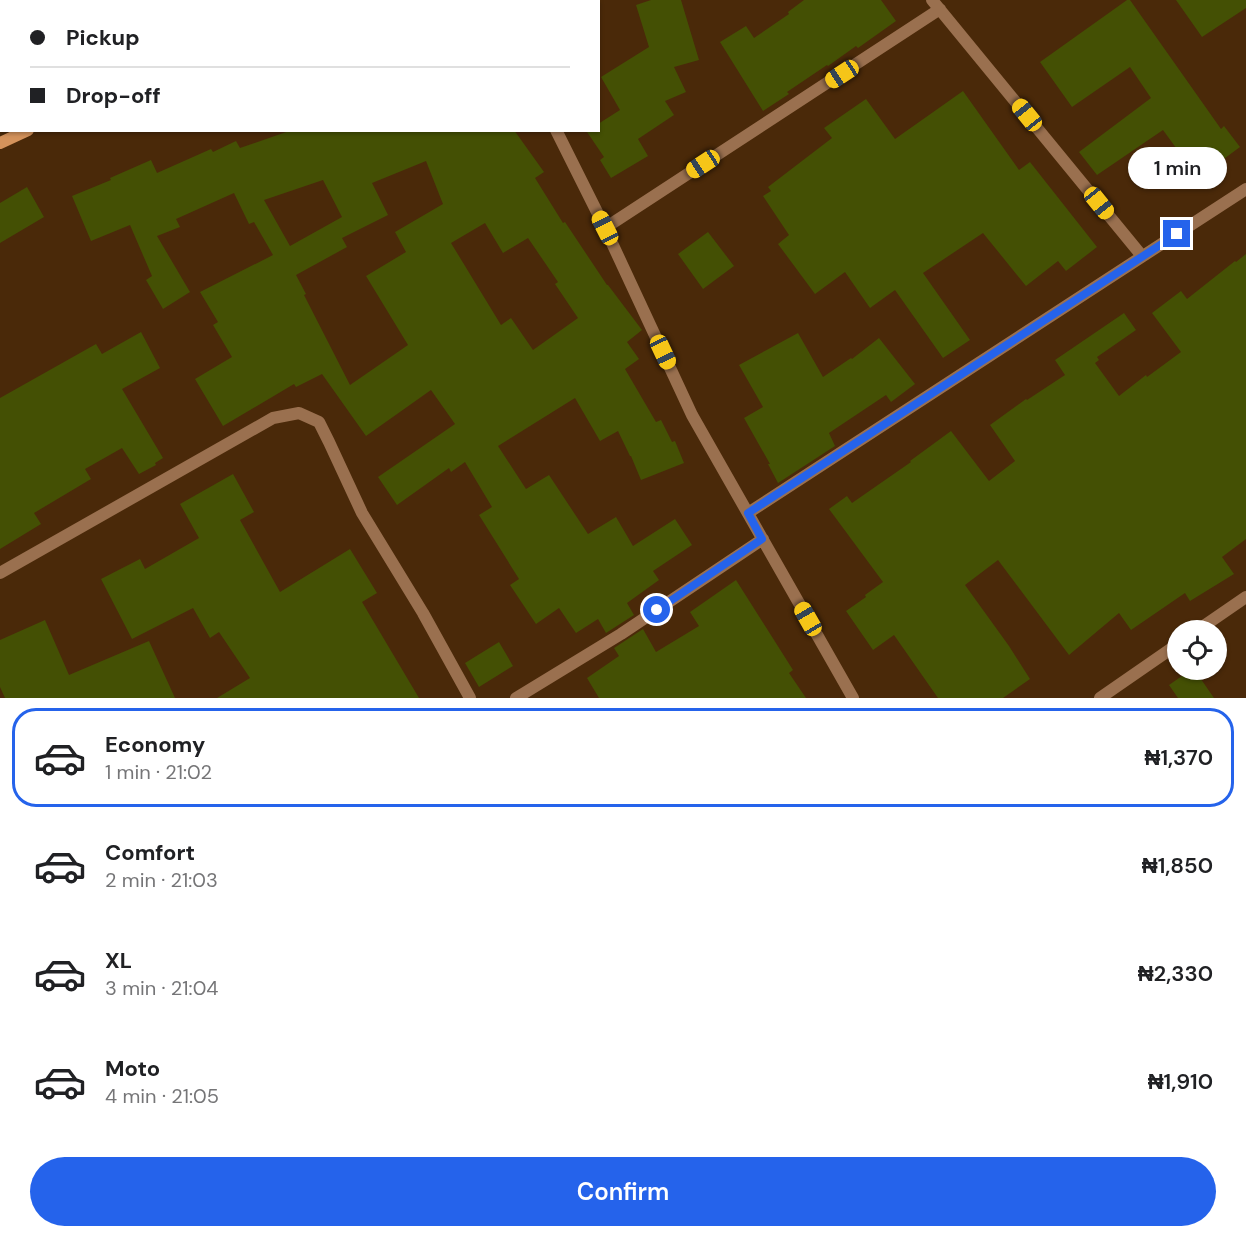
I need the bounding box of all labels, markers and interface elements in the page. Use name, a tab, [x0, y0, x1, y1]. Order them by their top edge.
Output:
text: Pickup	[66, 23, 140, 52]
car	[822, 57, 862, 91]
text: Drop-off	[66, 81, 161, 110]
car	[1009, 95, 1045, 135]
car	[683, 147, 723, 181]
callout: 1 min	[1128, 147, 1226, 189]
text: 1 min	[1154, 155, 1201, 181]
car	[1081, 183, 1117, 223]
car	[589, 208, 621, 248]
route end	[1163, 220, 1190, 247]
car	[647, 332, 679, 372]
route start	[643, 596, 670, 623]
car	[791, 599, 825, 639]
map controls	[1167, 620, 1227, 680]
button: locate	[1167, 620, 1227, 680]
text: Economy	[105, 730, 205, 759]
icon: car	[33, 731, 87, 785]
text: ₦1,370	[1145, 743, 1213, 772]
text: 1 min · 21:02	[105, 759, 212, 785]
text: Comfort	[105, 838, 195, 867]
icon: car	[33, 839, 87, 893]
text: ₦1,850	[1142, 851, 1213, 880]
text: 2 min · 21:03	[105, 867, 218, 893]
text: XL	[105, 946, 132, 975]
icon: car	[33, 947, 87, 1001]
text: ₦2,330	[1138, 959, 1213, 988]
text: 3 min · 21:04	[105, 975, 218, 1001]
text: Moto	[105, 1054, 160, 1083]
icon: car	[33, 1055, 87, 1109]
text: ₦1,910	[1148, 1067, 1213, 1096]
text: 4 min · 21:05	[105, 1083, 219, 1109]
button: Confirm	[30, 1157, 1216, 1226]

